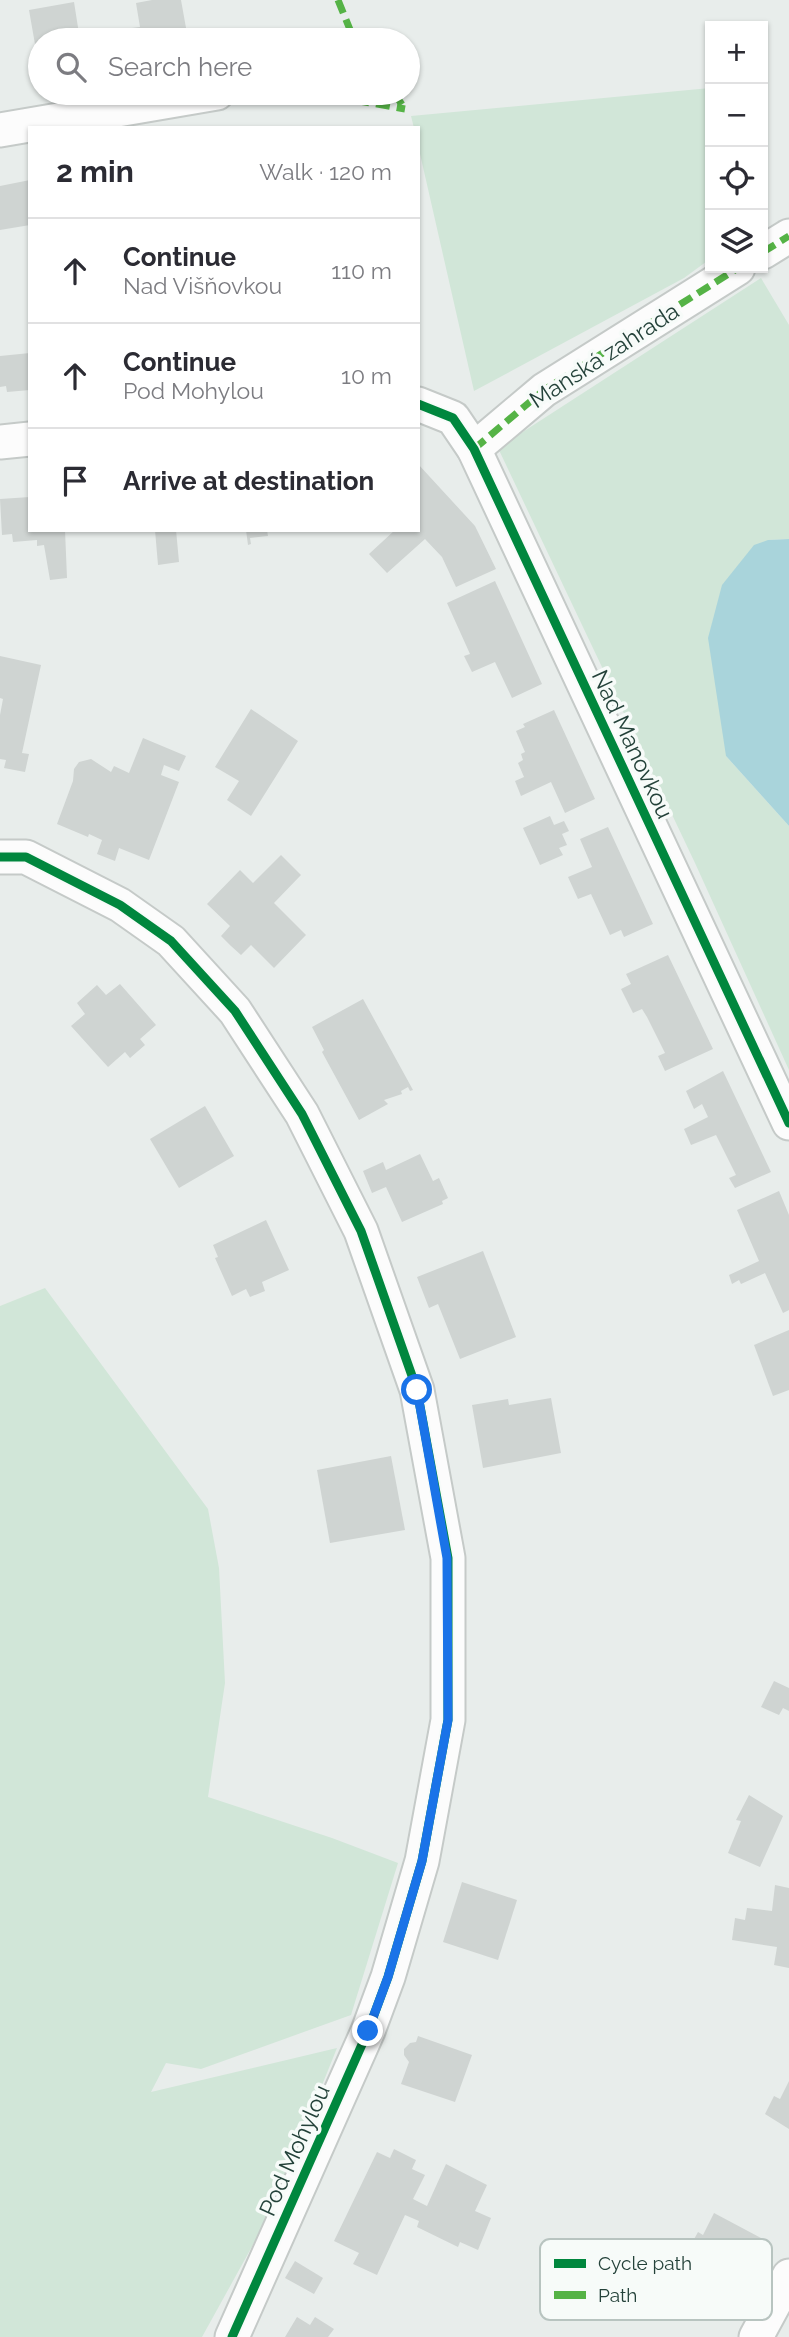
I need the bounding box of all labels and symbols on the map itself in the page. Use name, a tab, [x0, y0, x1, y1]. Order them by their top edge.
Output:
street label: Manská zahrada	[524, 297, 684, 413]
street label: Nad Manovkou	[587, 665, 679, 823]
route start	[401, 1374, 432, 1405]
route end	[352, 2015, 383, 2046]
street label: Pod Mohylou	[253, 2080, 335, 2220]
legend	[540, 2239, 772, 2320]
text: Cycle path	[598, 2252, 692, 2274]
text: Path	[598, 2284, 637, 2306]

